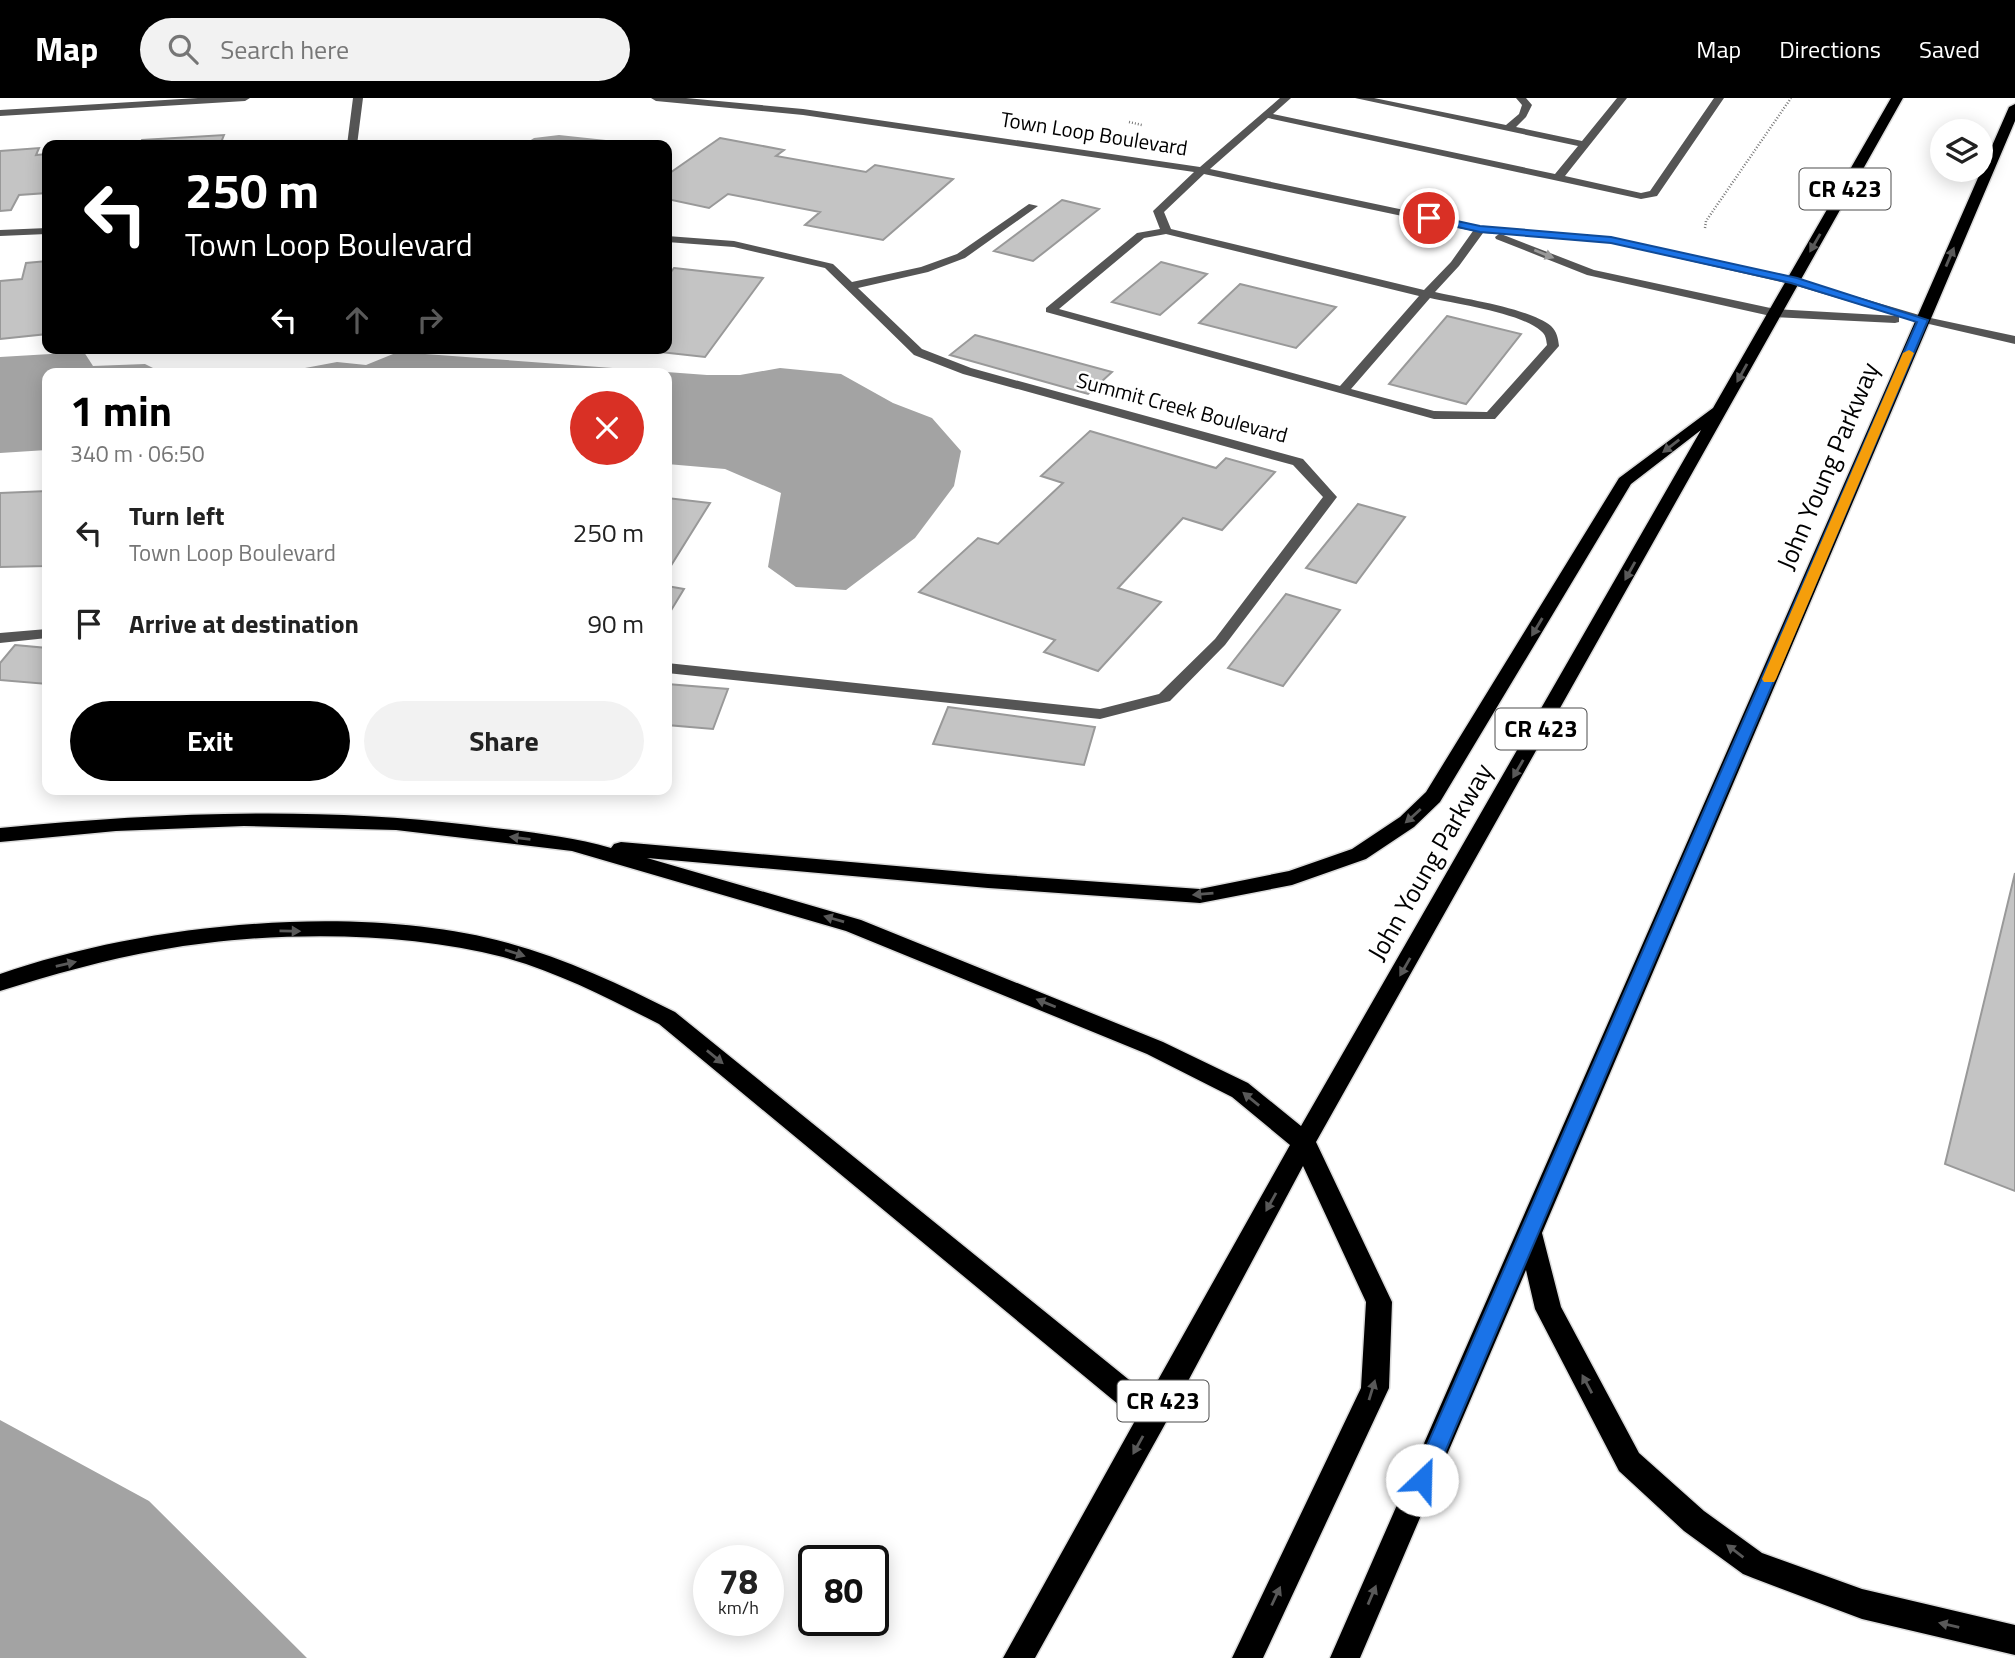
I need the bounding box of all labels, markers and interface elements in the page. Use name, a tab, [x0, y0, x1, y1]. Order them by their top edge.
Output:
search box	[140, 18, 630, 81]
text: Map	[35, 24, 98, 74]
icon: search	[164, 30, 202, 68]
text: Search here	[220, 30, 349, 69]
text: Map	[1696, 31, 1741, 67]
text: Directions	[1779, 31, 1881, 67]
text: Saved	[1919, 31, 1980, 67]
street label: Town Loop Boulevard	[998, 102, 1190, 164]
map controls	[1930, 119, 1993, 182]
button: layers	[1930, 119, 1993, 182]
text: 250 m	[185, 152, 319, 227]
icon: left	[70, 168, 161, 259]
road number: CR 423	[1800, 168, 1890, 210]
pin	[1399, 188, 1459, 248]
icon: arrive	[1410, 199, 1448, 237]
text: Town Loop Boulevard	[185, 220, 473, 268]
one-way arrow	[1809, 233, 1821, 252]
one-way arrow	[1945, 247, 1956, 268]
one-way arrow	[1533, 249, 1554, 260]
icon: left	[265, 301, 303, 339]
icon: ahead	[338, 301, 376, 339]
icon: right	[411, 301, 449, 339]
street label: John Young Parkway	[1766, 356, 1889, 576]
street label: Summit Creek Boulevard	[1073, 363, 1291, 451]
one-way arrow	[1736, 363, 1748, 383]
text: 1 min	[70, 378, 172, 442]
button: close	[570, 391, 644, 465]
text: 340 m · 06:50	[70, 436, 205, 471]
one-way arrow	[1662, 438, 1680, 453]
text: Turn left	[129, 496, 224, 535]
text: 250 m	[573, 513, 644, 552]
icon: left	[70, 514, 108, 552]
text: Town Loop Boulevard	[129, 535, 336, 570]
one-way arrow	[1624, 562, 1636, 581]
text: Arrive at destination	[129, 604, 359, 643]
text: 90 m	[587, 604, 644, 643]
icon: arrive	[70, 605, 108, 643]
one-way arrow	[1531, 617, 1543, 636]
button: Exit	[70, 701, 350, 781]
button: Share	[364, 701, 644, 781]
road number: CR 423	[1496, 708, 1586, 750]
street label: John Young Parkway	[1357, 756, 1502, 968]
one-way arrow	[1512, 760, 1524, 779]
one-way arrow	[1404, 808, 1422, 824]
one-way arrow	[508, 833, 530, 844]
one-way arrow	[1192, 889, 1214, 900]
one-way arrow	[823, 914, 844, 924]
one-way arrow	[279, 925, 301, 936]
one-way arrow	[505, 948, 526, 959]
one-way arrow	[1399, 957, 1411, 976]
one-way arrow	[55, 958, 77, 969]
one-way arrow	[1035, 998, 1056, 1009]
one-way arrow	[705, 1050, 723, 1065]
one-way arrow	[1243, 1092, 1261, 1107]
one-way arrow	[1265, 1193, 1277, 1212]
one-way arrow	[1581, 1374, 1593, 1394]
road number: CR 423	[1118, 1380, 1208, 1422]
one-way arrow	[1367, 1380, 1377, 1401]
one-way arrow	[1132, 1435, 1144, 1454]
position arrow	[1385, 1443, 1459, 1517]
speed limit sign: 80	[798, 1545, 889, 1636]
one-way arrow	[1726, 1545, 1744, 1559]
text: 78	[719, 1554, 758, 1608]
one-way arrow	[1367, 1585, 1378, 1606]
one-way arrow	[1270, 1586, 1282, 1606]
text: km/h	[718, 1594, 759, 1621]
one-way arrow	[1938, 1619, 1960, 1630]

